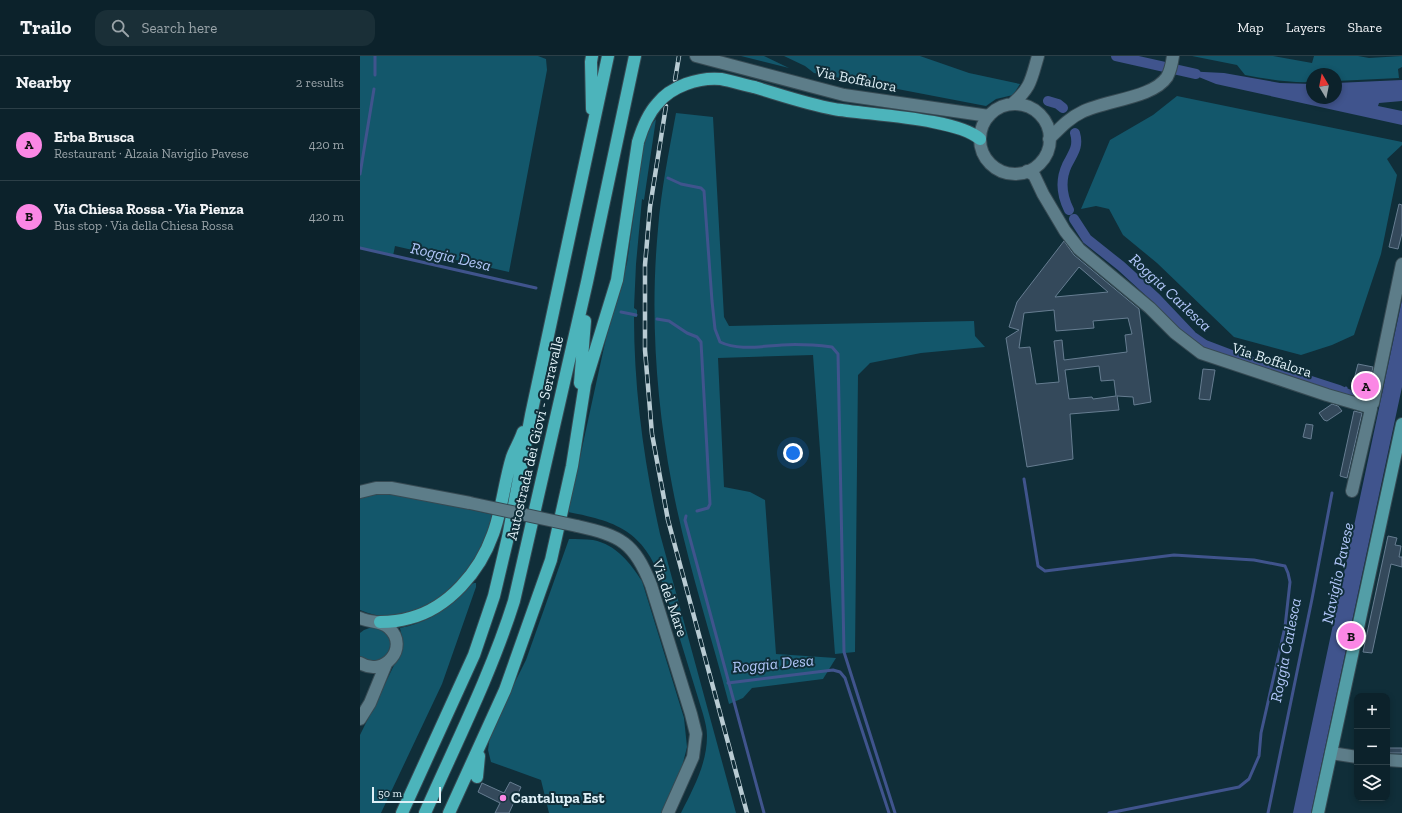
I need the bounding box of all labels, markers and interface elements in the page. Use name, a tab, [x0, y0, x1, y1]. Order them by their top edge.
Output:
search box	[95, 10, 375, 46]
text: Trailo	[20, 16, 71, 39]
icon: search	[109, 17, 131, 39]
text: Search here	[141, 19, 217, 37]
text: Map	[1237, 19, 1264, 36]
text: Layers	[1286, 19, 1325, 36]
text: Share	[1347, 19, 1382, 36]
street label: Via Boffalora	[813, 62, 898, 96]
north arrow	[1306, 68, 1342, 104]
text: Nearby	[16, 72, 71, 92]
text: 2 results	[296, 75, 344, 90]
text: Erba Brusca	[54, 128, 134, 146]
text: A	[25, 137, 33, 152]
text: 420 m	[309, 137, 344, 152]
text: Restaurant · Alzaia Naviglio Pavese	[54, 146, 249, 161]
text: Via Chiesa Rossa - Via Pienza	[54, 200, 244, 218]
text: B	[25, 209, 33, 224]
text: 420 m	[309, 209, 344, 224]
text: Bus stop · Via della Chiesa Rossa	[54, 218, 233, 233]
water label: Roggia Desa	[409, 238, 493, 275]
water label: Roggia Carlesca	[1126, 249, 1216, 335]
street label: Autostrada dei Giovi - Serravalle	[503, 334, 567, 542]
street label: Via Boffalora	[1229, 338, 1314, 381]
pin: A	[1353, 371, 1379, 401]
your location	[783, 443, 803, 463]
water label: Naviglio Pavese	[1317, 521, 1358, 626]
street label: Via del Mare	[648, 556, 692, 639]
water label: Roggia Carlesca	[1266, 597, 1305, 704]
pin: B	[1338, 621, 1364, 651]
water label: Roggia Desa	[731, 650, 815, 677]
map controls	[1354, 693, 1390, 801]
button: +	[1354, 693, 1390, 729]
button: −	[1354, 729, 1390, 765]
button: layers	[1354, 765, 1390, 801]
scale bar	[372, 785, 441, 804]
text: 50 m	[378, 787, 402, 800]
place label: Cantalupa Est	[511, 789, 605, 807]
marker: Cantalupa Est	[498, 793, 508, 803]

